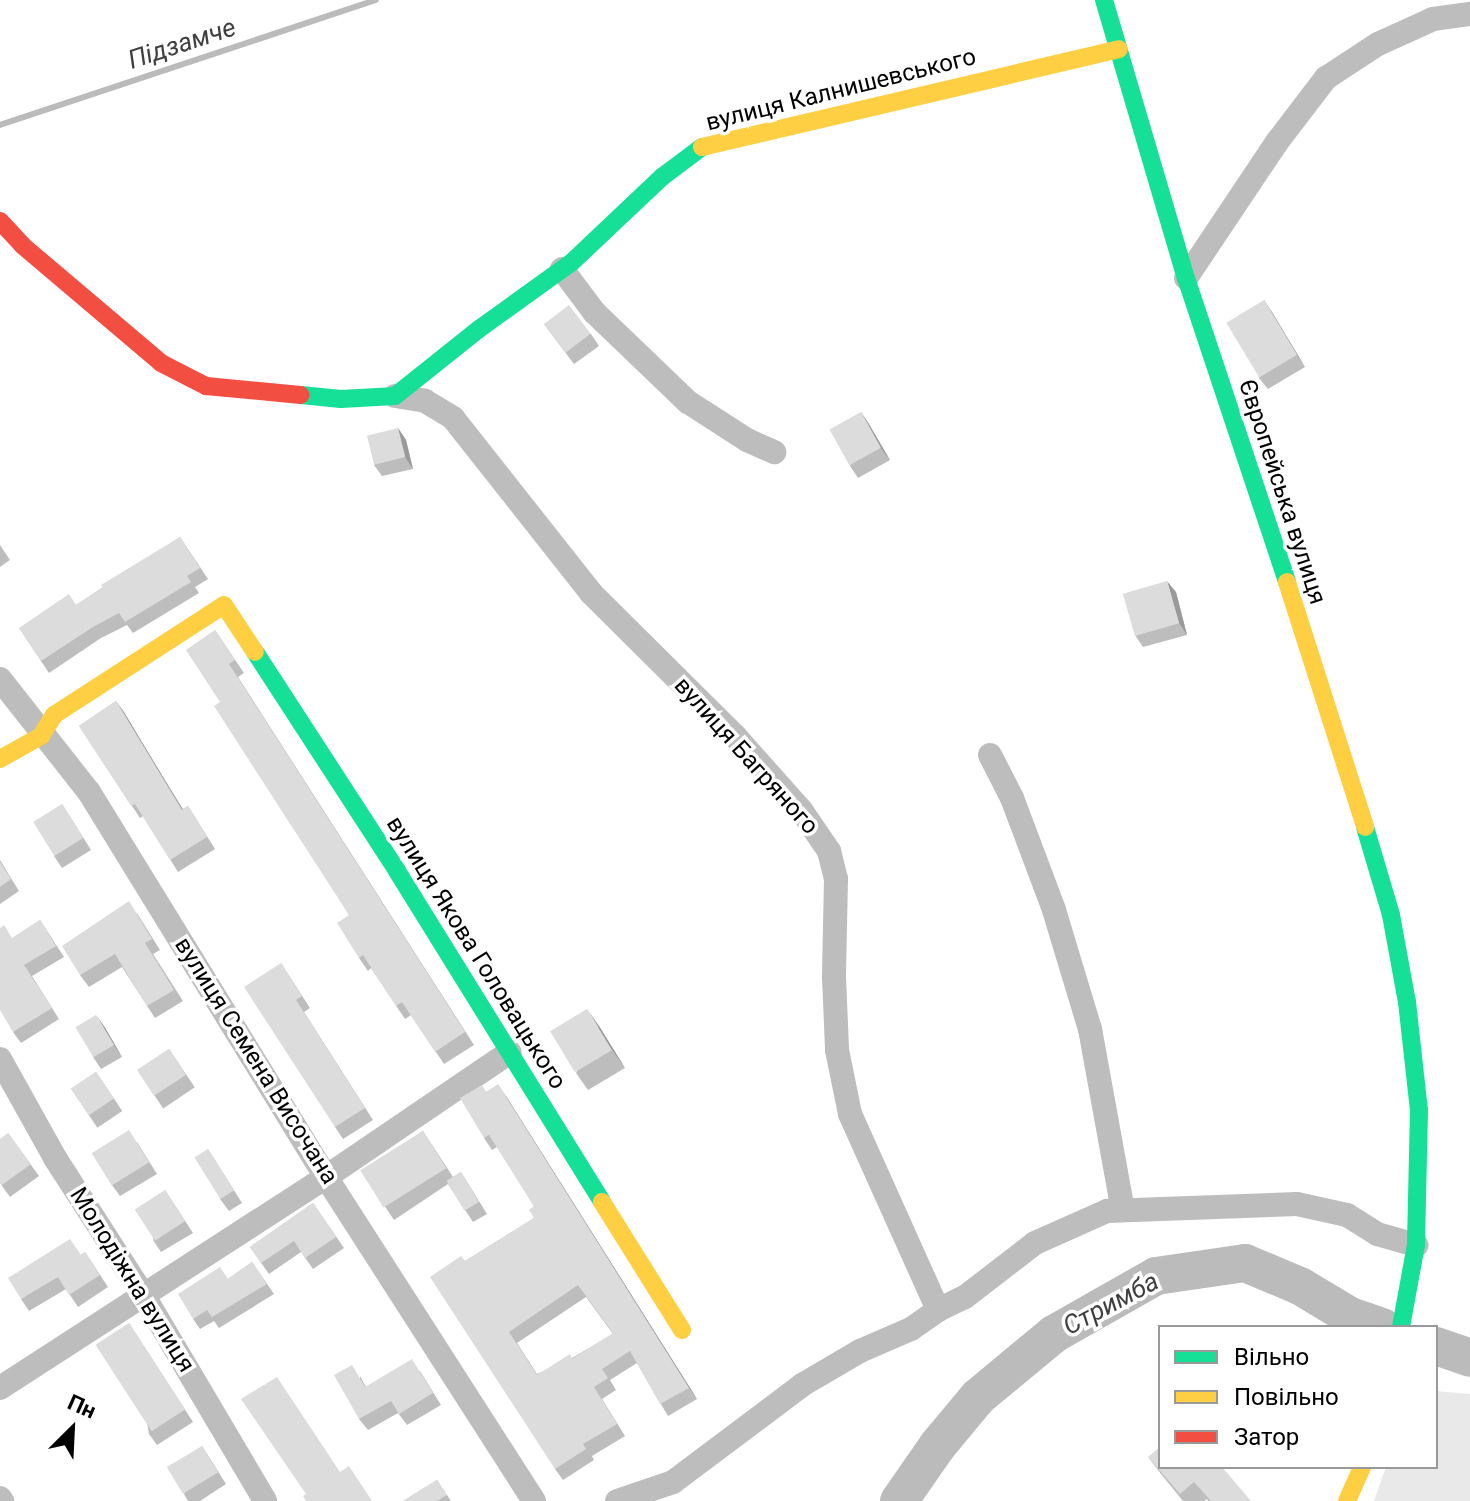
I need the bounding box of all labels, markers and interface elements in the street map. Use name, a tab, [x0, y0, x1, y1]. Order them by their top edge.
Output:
water label: Підзамче	[124, 12, 240, 76]
street label: вулиця Калнишевського	[703, 43, 979, 137]
street label: Європейська вулиця	[1232, 376, 1332, 608]
street label: вулиця Багряного	[668, 671, 824, 841]
street label: вулиця Якова Головацького	[380, 811, 572, 1095]
street label: вулиця Семена Височана	[168, 932, 344, 1190]
street label: Молодіжна вулиця	[63, 1182, 201, 1378]
water label: Стримба	[1058, 1266, 1164, 1342]
legend	[1158, 1325, 1438, 1469]
text: Вільно	[1234, 1343, 1309, 1371]
text: Повільно	[1234, 1383, 1339, 1411]
north arrow	[32, 1389, 112, 1469]
text: Пн	[64, 1389, 100, 1424]
text: Затор	[1234, 1423, 1299, 1451]

